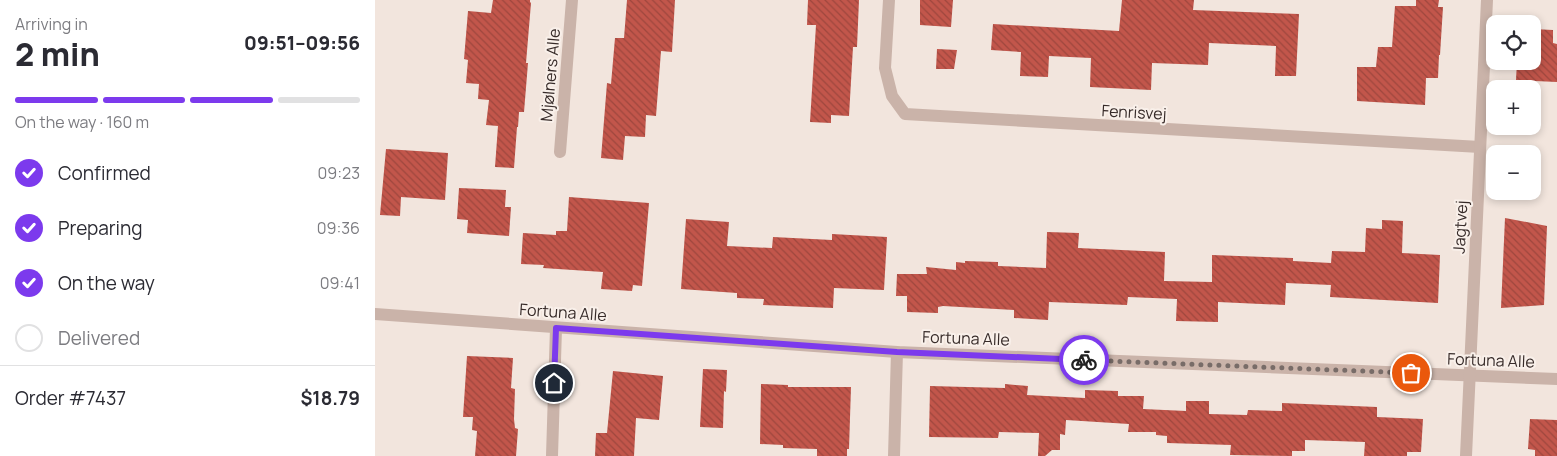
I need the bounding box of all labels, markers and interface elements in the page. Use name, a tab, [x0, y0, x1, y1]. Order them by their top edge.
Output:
text: Arriving in	[15, 13, 88, 35]
map controls	[1486, 15, 1541, 200]
button: locate	[1486, 15, 1541, 70]
street label: Mjølners Alle	[535, 27, 565, 123]
text: 09:51–09:56	[244, 30, 360, 56]
text: 2 min	[15, 32, 100, 76]
button: +	[1486, 80, 1541, 135]
street label: Fenrisvej	[1101, 99, 1167, 125]
text: On the way · 160 m	[15, 111, 149, 133]
button: −	[1486, 145, 1541, 200]
icon: check	[15, 159, 43, 187]
text: Confirmed	[58, 160, 151, 186]
text: 09:23	[318, 162, 360, 184]
street label: Jagtvej	[1448, 200, 1472, 254]
icon: check	[15, 214, 43, 242]
text: Preparing	[58, 215, 143, 241]
text: 09:36	[317, 217, 360, 239]
icon: check	[15, 269, 43, 297]
text: On the way	[58, 270, 155, 296]
text: 09:41	[320, 272, 360, 294]
street label: Fortuna Alle	[519, 298, 607, 326]
text: Delivered	[58, 325, 140, 351]
street label: Fortuna Alle	[922, 325, 1010, 351]
courier	[1059, 335, 1109, 385]
icon: bike	[1070, 346, 1098, 374]
street label: Fortuna Alle	[1447, 347, 1535, 373]
pin	[1390, 352, 1432, 394]
icon: bag	[1397, 359, 1425, 387]
pin	[533, 362, 575, 404]
icon: home	[540, 369, 568, 397]
text: Order #7437	[15, 385, 126, 411]
text: $18.79	[300, 385, 360, 411]

